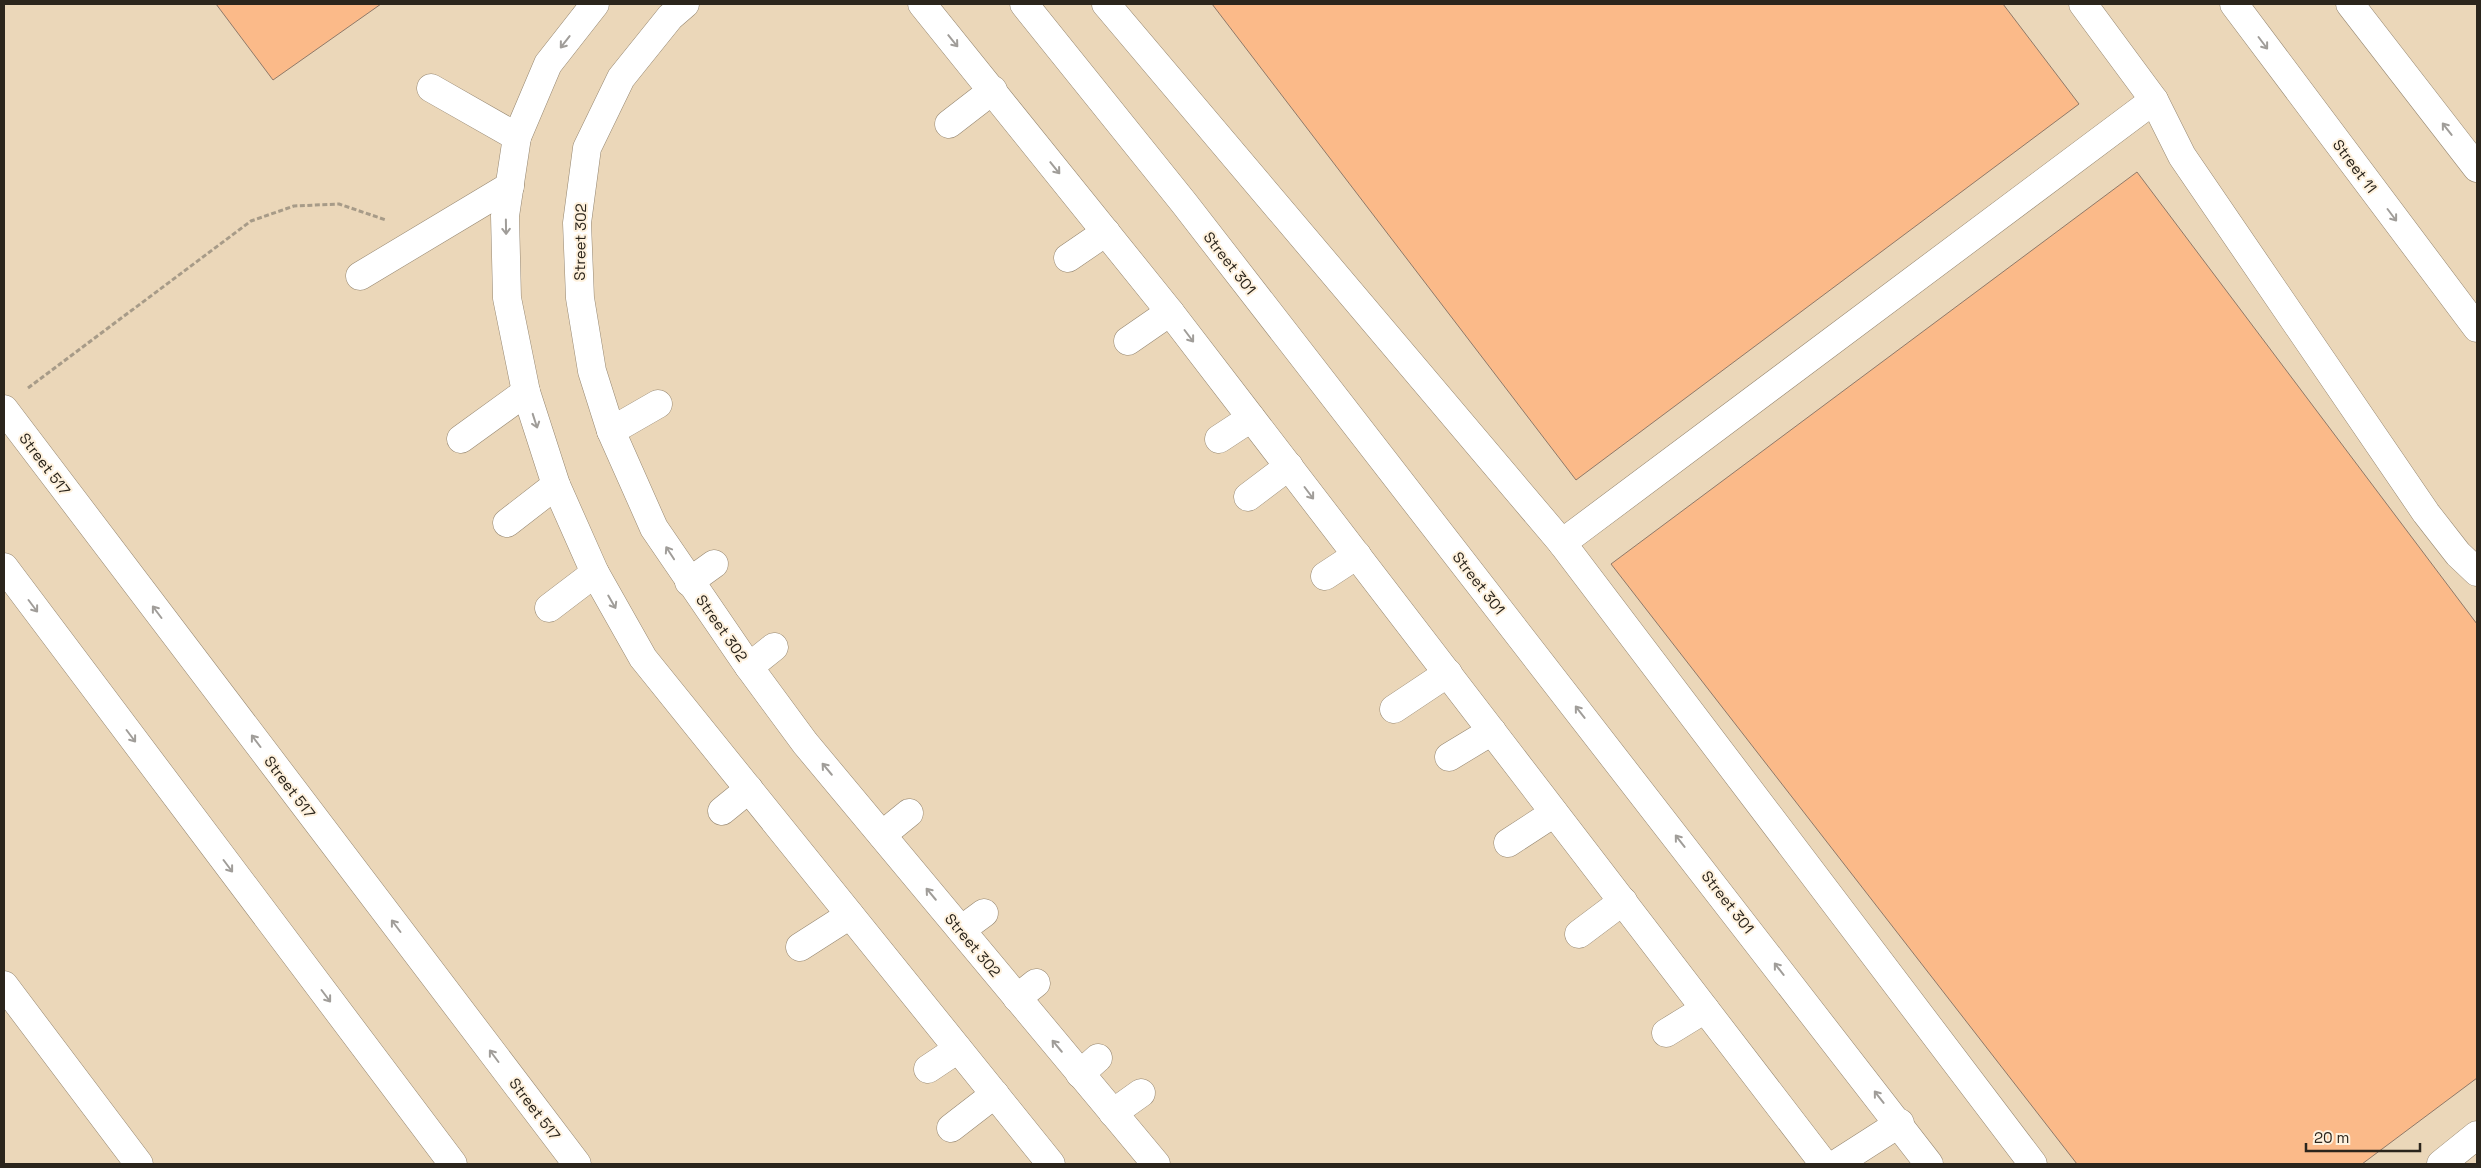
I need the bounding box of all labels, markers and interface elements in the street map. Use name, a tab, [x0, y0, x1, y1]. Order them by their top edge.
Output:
one-way arrow	[560, 35, 570, 49]
one-way arrow	[947, 35, 959, 48]
one-way arrow	[2258, 36, 2268, 50]
one-way arrow	[2442, 123, 2453, 136]
street label: Street 11	[2329, 135, 2381, 197]
one-way arrow	[1050, 161, 1060, 175]
street label: Street 302	[570, 203, 590, 281]
one-way arrow	[2387, 208, 2397, 222]
one-way arrow	[501, 219, 510, 235]
street label: Street 301	[1200, 228, 1260, 298]
one-way arrow	[1183, 329, 1194, 342]
one-way arrow	[531, 412, 541, 428]
street label: Street 517	[15, 429, 75, 499]
one-way arrow	[1304, 486, 1315, 499]
one-way arrow	[665, 546, 675, 560]
street label: Street 301	[1449, 548, 1509, 618]
street label: Street 302	[692, 591, 752, 665]
one-way arrow	[607, 595, 617, 609]
one-way arrow	[28, 599, 38, 613]
one-way arrow	[152, 605, 163, 618]
one-way arrow	[1575, 706, 1586, 719]
one-way arrow	[125, 729, 136, 742]
one-way arrow	[250, 735, 261, 748]
street label: Street 517	[260, 752, 320, 822]
one-way arrow	[822, 763, 833, 776]
one-way arrow	[1674, 835, 1685, 848]
one-way arrow	[223, 859, 234, 872]
street label: Street 301	[1698, 867, 1758, 937]
one-way arrow	[926, 888, 937, 901]
street label: Street 302	[941, 909, 1005, 981]
one-way arrow	[391, 919, 401, 933]
one-way arrow	[1774, 963, 1785, 976]
one-way arrow	[321, 989, 331, 1003]
one-way arrow	[1052, 1040, 1063, 1053]
one-way arrow	[489, 1050, 500, 1063]
street label: Street 517	[505, 1074, 565, 1144]
one-way arrow	[1874, 1091, 1885, 1104]
scale bar	[2306, 1120, 2420, 1152]
text: 20 m	[2314, 1128, 2349, 1147]

